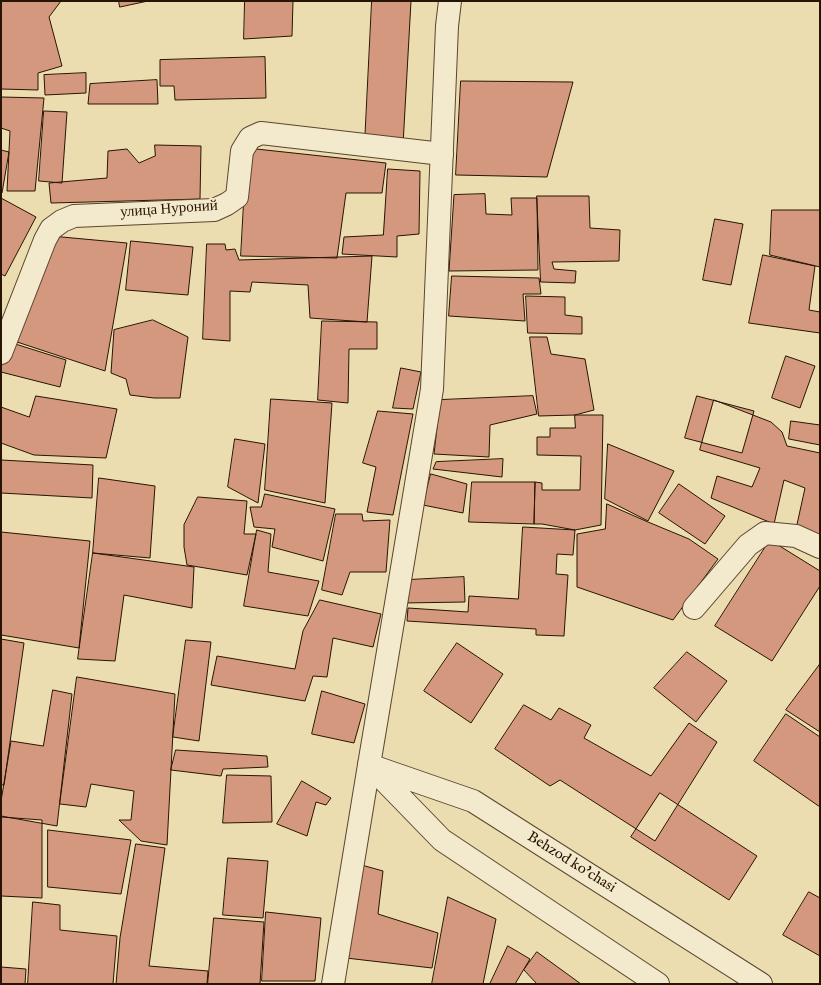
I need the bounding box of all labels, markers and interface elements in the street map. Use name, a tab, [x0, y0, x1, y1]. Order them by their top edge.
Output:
street label: улица Нуроний	[120, 198, 218, 222]
street label: Behzod ko'chasi	[523, 829, 619, 897]

